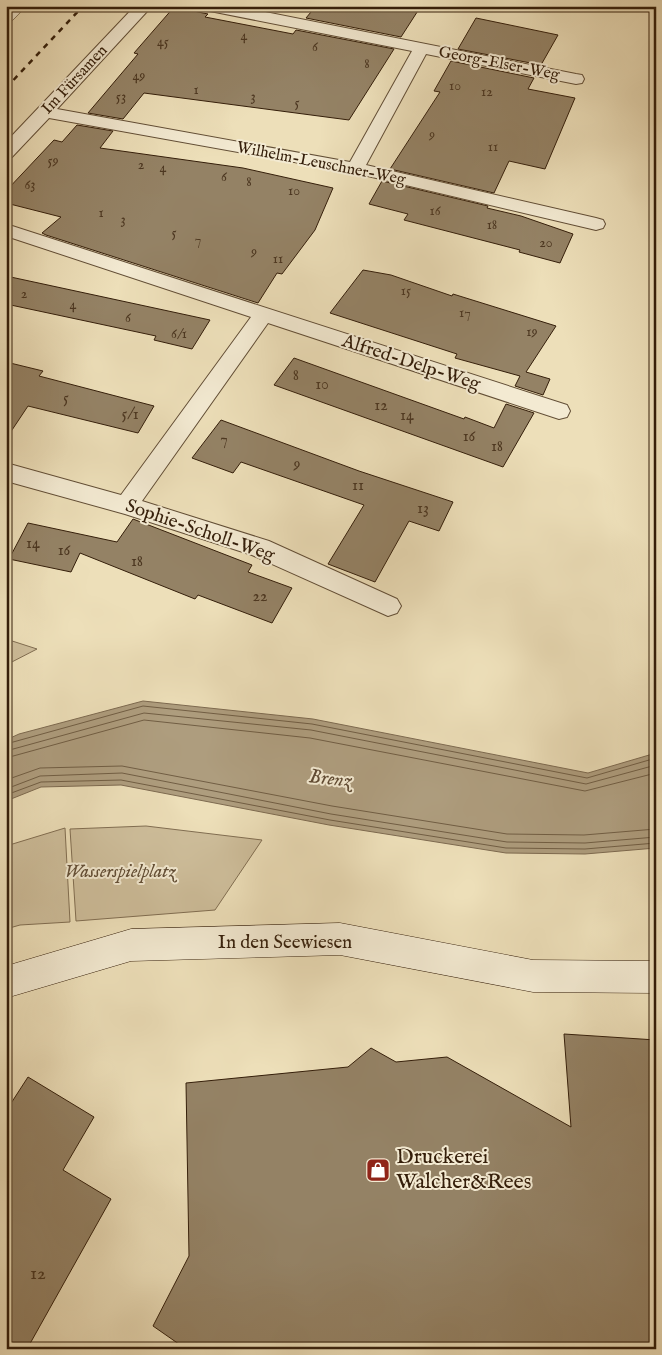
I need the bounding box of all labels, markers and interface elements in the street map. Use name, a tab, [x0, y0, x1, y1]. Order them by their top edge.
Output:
house number: 4	[241, 27, 248, 45]
house number: 45	[157, 33, 169, 51]
house number: 6	[312, 38, 319, 56]
street label: Im Fürsamen	[38, 41, 113, 119]
street label: Georg-Elser-Weg	[437, 42, 562, 86]
house number: 8	[364, 55, 370, 73]
house number: 49	[133, 67, 145, 85]
house number: 10	[449, 77, 461, 95]
house number: 1	[193, 81, 199, 99]
house number: 12	[481, 83, 493, 101]
house number: 53	[116, 88, 126, 106]
house number: 3	[250, 88, 256, 106]
house number: 5	[294, 94, 300, 112]
house number: 9	[428, 126, 435, 144]
street label: Wilhelm-Leuschner-Weg	[235, 138, 407, 190]
house number: 11	[488, 138, 498, 156]
house number: 59	[47, 152, 59, 170]
house number: 2	[138, 156, 145, 174]
house number: 4	[160, 159, 167, 177]
house number: 6	[221, 168, 228, 186]
house number: 8	[246, 173, 252, 191]
house number: 63	[24, 176, 36, 194]
house number: 10	[288, 182, 300, 200]
house number: 16	[429, 202, 442, 220]
house number: 1	[98, 204, 104, 222]
house number: 3	[120, 211, 126, 229]
house number: 18	[487, 216, 497, 234]
house number: 5	[171, 224, 177, 242]
house number: 7	[195, 231, 201, 249]
house number: 20	[539, 234, 553, 252]
house number: 9	[250, 243, 257, 261]
house number: 11	[273, 250, 283, 268]
house number: 15	[401, 282, 411, 300]
house number: 2	[21, 285, 28, 303]
house number: 4	[70, 296, 77, 314]
house number: 17	[459, 304, 471, 322]
house number: 6	[125, 309, 132, 327]
house number: 19	[526, 323, 538, 341]
house number: 6/1	[171, 325, 187, 343]
street label: Alfred-Delp-Weg	[338, 329, 484, 397]
house number: 8	[293, 366, 299, 386]
house number: 10	[315, 375, 329, 395]
house number: 5	[63, 389, 69, 409]
house number: 12	[374, 396, 388, 416]
house number: 5/1	[121, 405, 139, 425]
house number: 14	[400, 406, 414, 426]
house number: 16	[463, 427, 476, 447]
house number: 7	[220, 430, 228, 450]
house number: 18	[491, 437, 503, 457]
house number: 9	[293, 455, 301, 475]
house number: 11	[352, 476, 364, 496]
street label: Sophie-Scholl-Weg	[122, 494, 278, 568]
house number: 13	[417, 499, 429, 519]
house number: 14	[26, 534, 40, 554]
house number: 16	[58, 541, 71, 561]
house number: 18	[131, 552, 143, 572]
house number: 22	[252, 587, 268, 607]
water label: Brenz	[307, 764, 355, 794]
park label: Wasserspielplatz	[64, 860, 177, 884]
street label: In den Seewiesen	[218, 931, 352, 955]
place label: Druckerei Walcher&Rees	[396, 1143, 531, 1196]
shop icon: Druckerei Walcher&Rees	[365, 1157, 391, 1183]
house number: 12	[30, 1262, 46, 1286]

